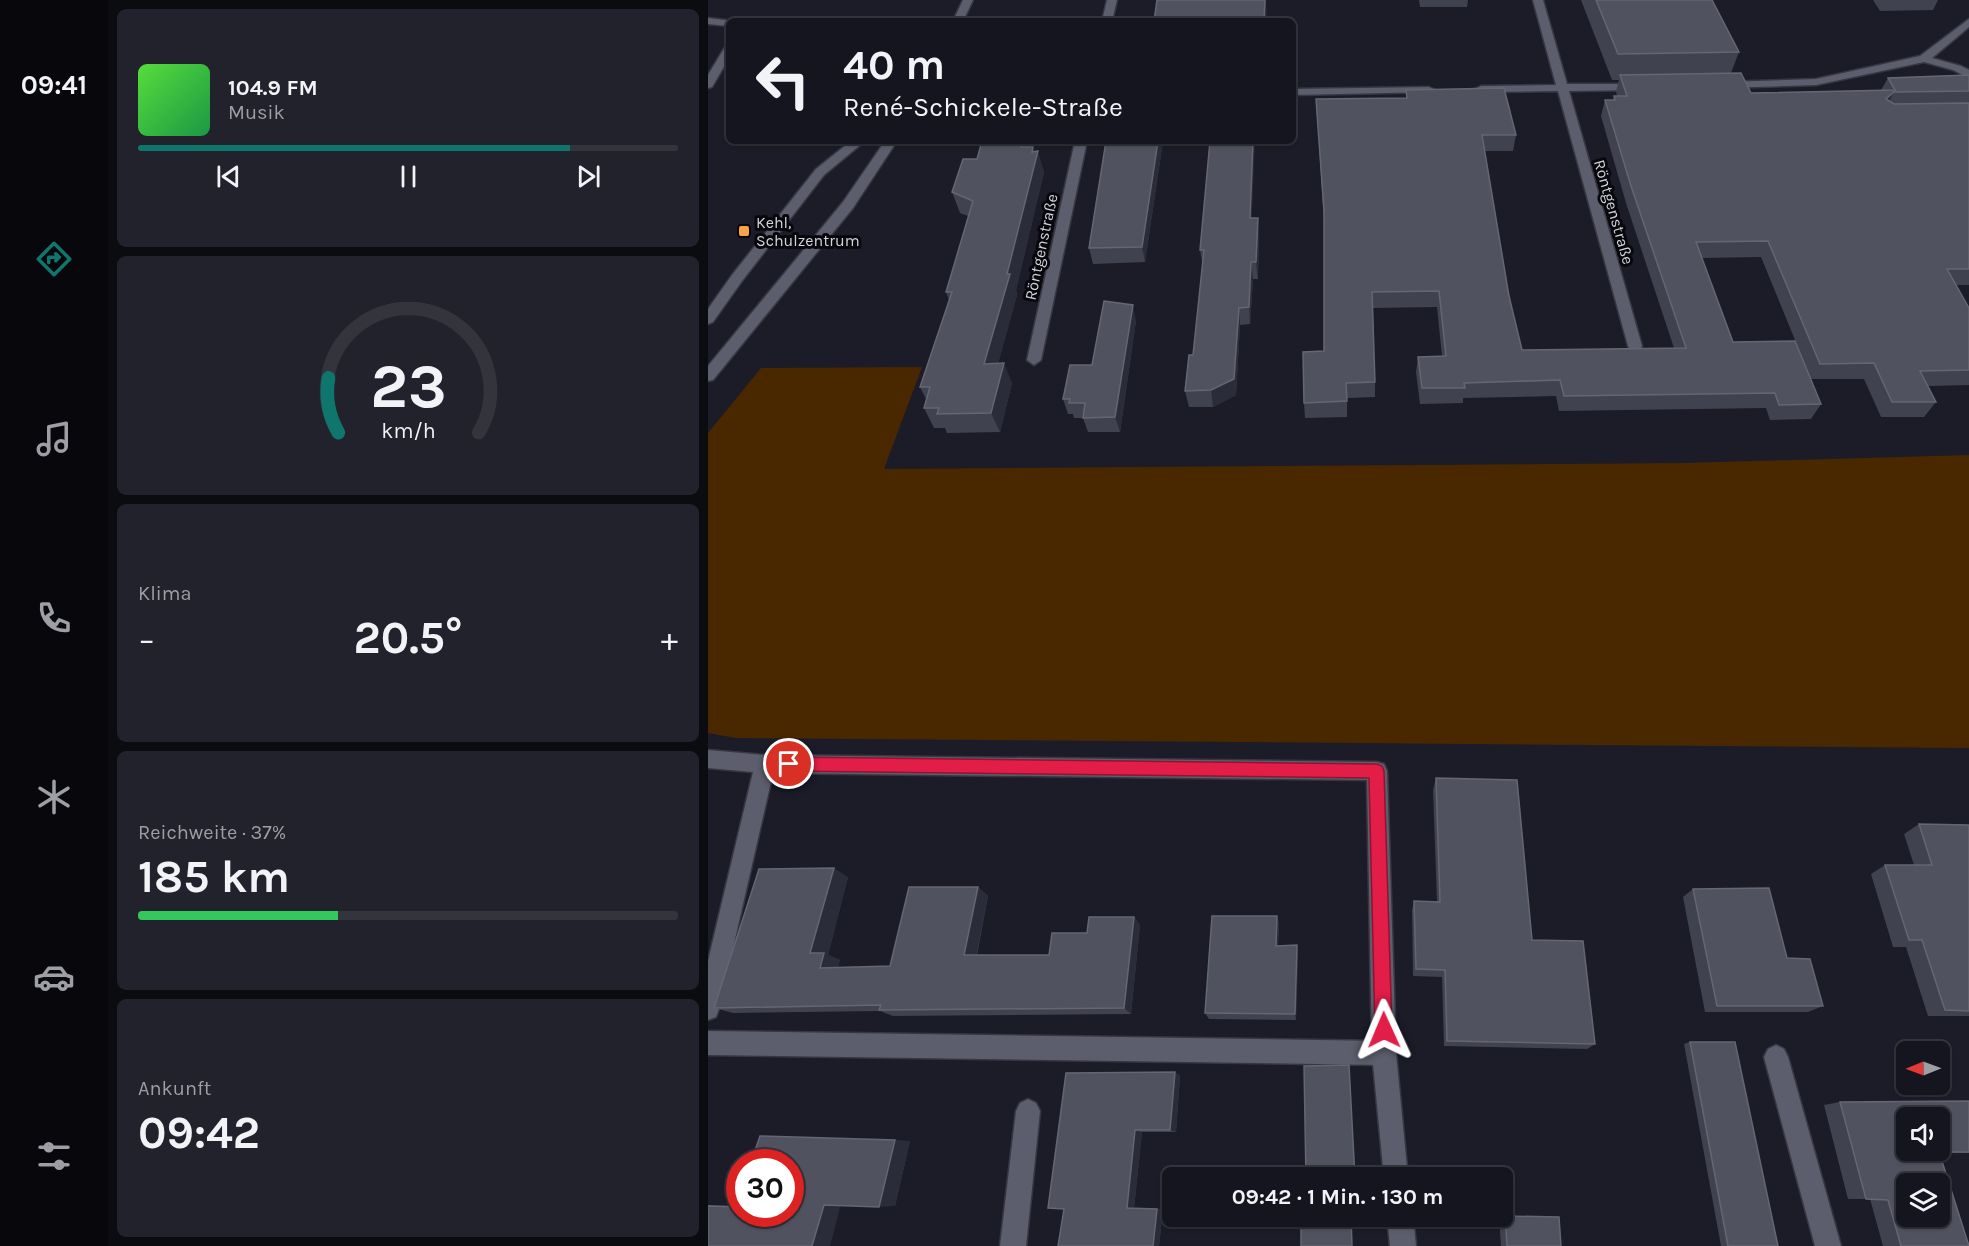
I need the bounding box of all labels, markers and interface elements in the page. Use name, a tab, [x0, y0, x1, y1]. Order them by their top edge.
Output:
text: 40 m	[843, 40, 945, 90]
icon: left	[744, 42, 822, 120]
text: 09:41	[21, 69, 87, 101]
text: 104.9 FM	[228, 75, 318, 101]
text: René-Schickele-Straße	[843, 91, 1123, 123]
text: Musik	[228, 101, 285, 124]
street label: Röntgenstraße	[1590, 157, 1638, 267]
icon: previous	[212, 160, 245, 193]
icon: pause	[392, 160, 425, 193]
icon: next	[572, 160, 605, 193]
street label: Röntgenstraße	[1020, 192, 1062, 302]
place label: Kehl, Schulzentrum	[756, 213, 860, 250]
marker: Kehl, Schulzentrum	[737, 224, 751, 238]
icon: directions	[33, 238, 75, 280]
text: 23	[370, 350, 446, 423]
icon: music	[33, 418, 75, 460]
text: km/h	[381, 418, 435, 443]
text: Klima	[138, 582, 191, 605]
icon: phone	[33, 597, 75, 639]
text: 20.5°	[353, 612, 463, 664]
text: −	[138, 620, 155, 658]
text: +	[661, 620, 678, 658]
pin	[763, 738, 814, 789]
icon: arrive	[772, 747, 805, 780]
icon: climate	[33, 776, 75, 818]
text: Reichweite · 37%	[138, 821, 286, 844]
text: 185 km	[138, 851, 290, 903]
icon: car	[33, 956, 75, 998]
position arrow	[1352, 998, 1416, 1062]
north arrow	[1896, 1041, 1950, 1095]
map controls	[1896, 1041, 1950, 1227]
text: Ankunft	[138, 1077, 211, 1100]
text: 09:42	[138, 1107, 260, 1159]
button: sound	[1896, 1107, 1950, 1161]
icon: filters	[33, 1135, 75, 1177]
speed limit sign: 30	[726, 1149, 804, 1227]
button: layers	[1896, 1173, 1950, 1227]
text: 09:42 · 1 Min. · 130 m	[1232, 1184, 1443, 1210]

